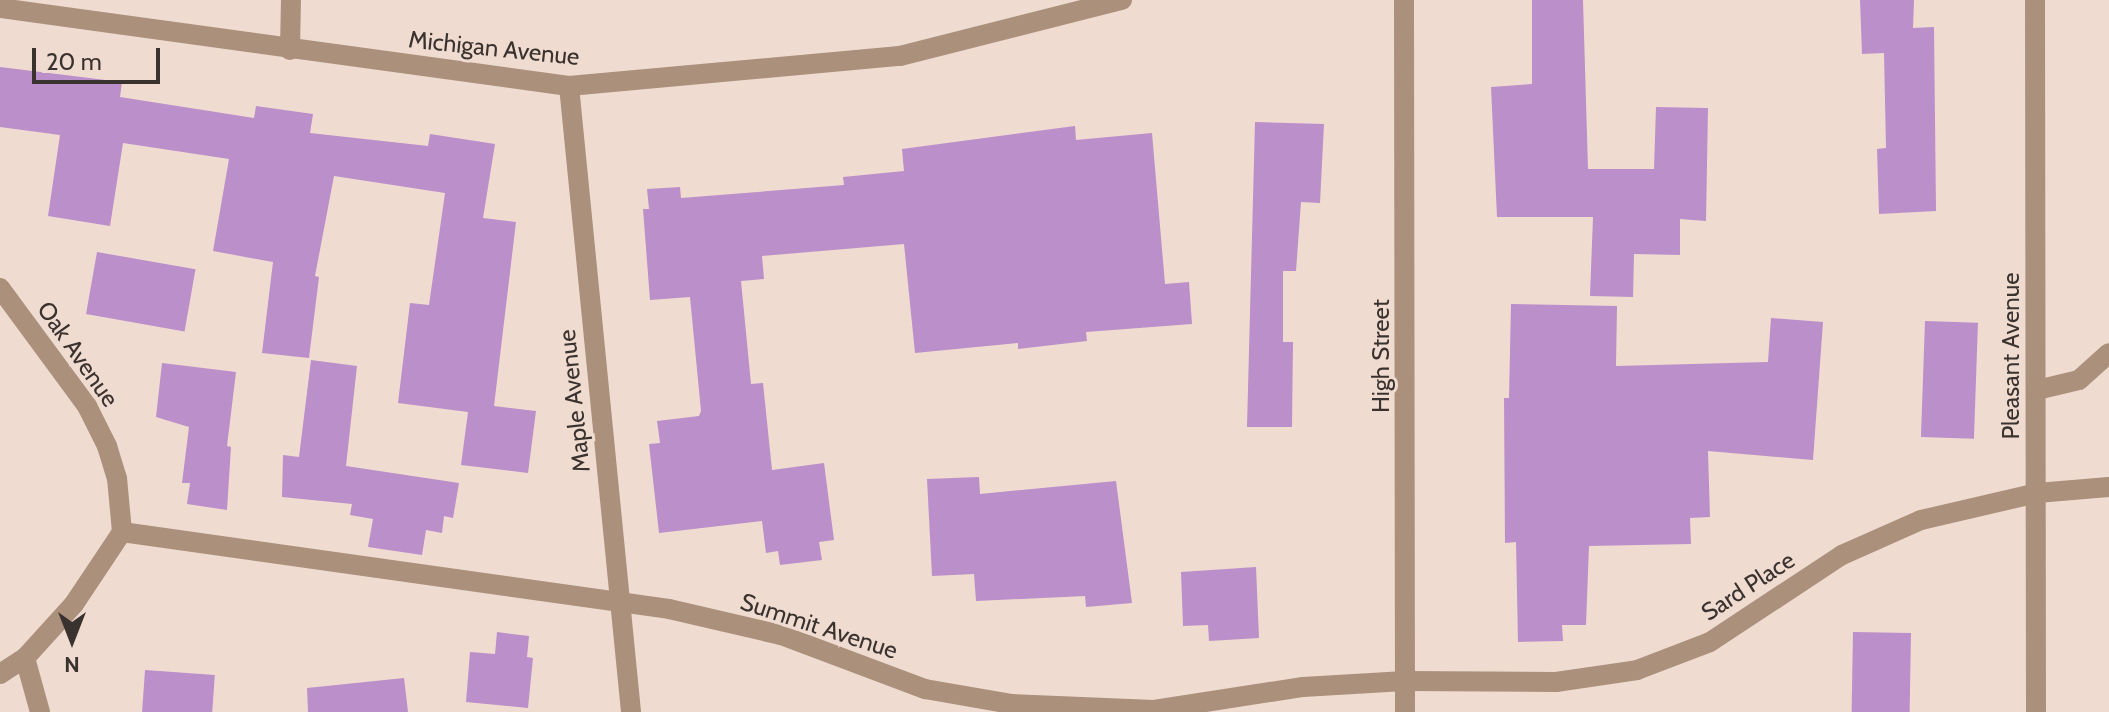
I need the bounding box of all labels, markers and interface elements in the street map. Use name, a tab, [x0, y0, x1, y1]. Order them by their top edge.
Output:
street label: Michigan Avenue	[407, 25, 581, 71]
scale bar	[36, 32, 164, 82]
text: 20 m	[46, 47, 102, 76]
street label: Pleasant Avenue	[1997, 272, 2025, 440]
street label: Oak Avenue	[31, 296, 125, 412]
street label: High Street	[1367, 299, 1395, 413]
street label: Maple Avenue	[552, 328, 596, 474]
street label: Sard Place	[1696, 545, 1800, 627]
street label: Summit Avenue	[737, 587, 901, 665]
north arrow	[32, 600, 112, 680]
text: N	[64, 651, 80, 678]

